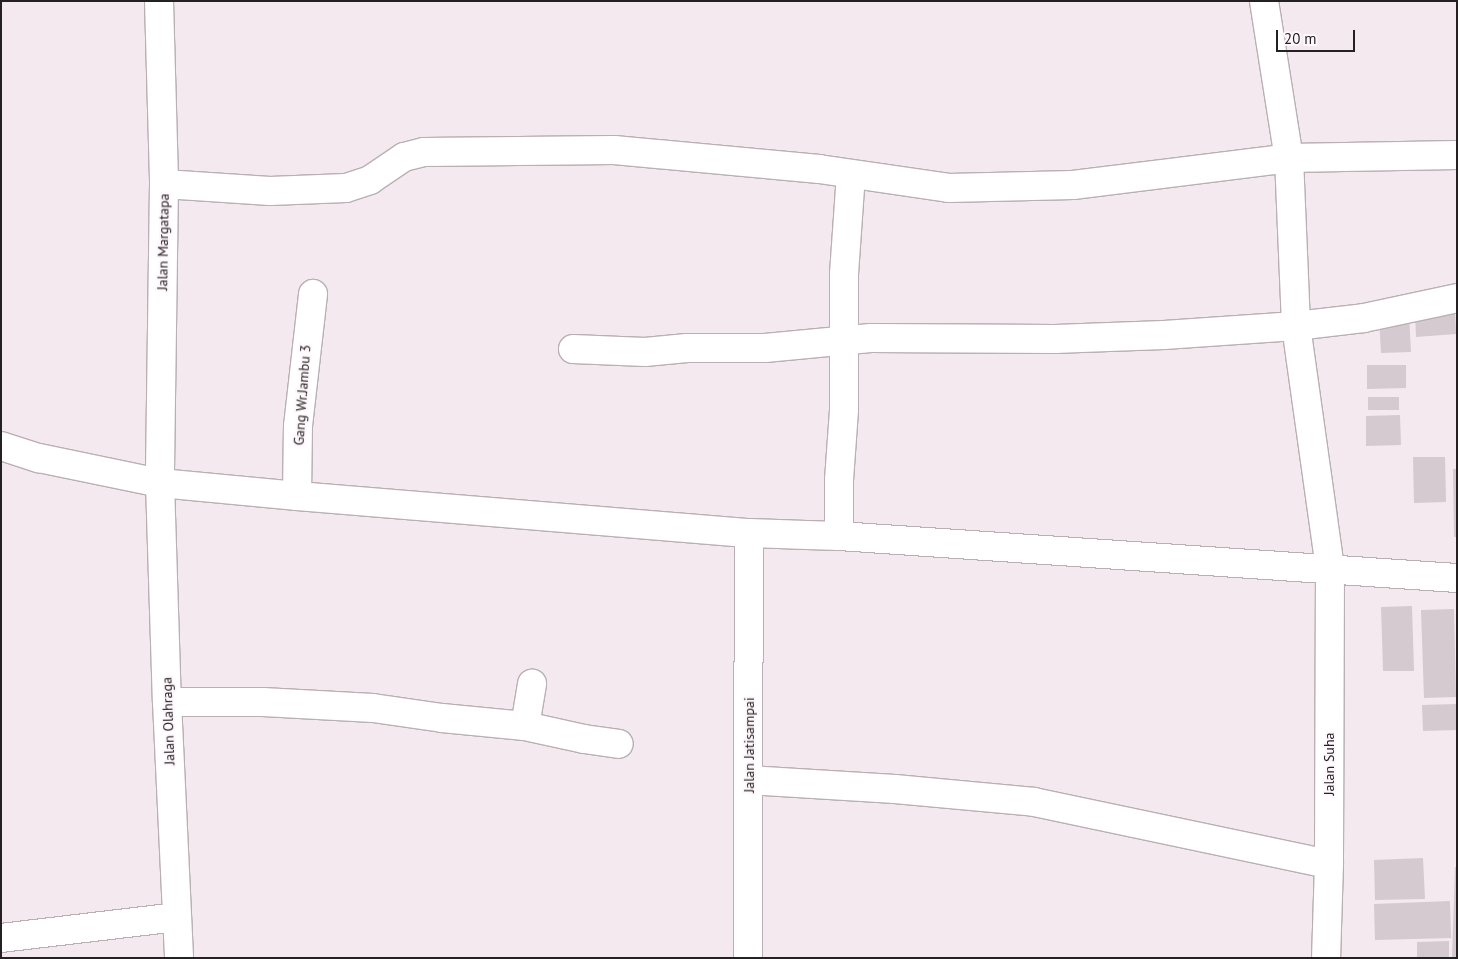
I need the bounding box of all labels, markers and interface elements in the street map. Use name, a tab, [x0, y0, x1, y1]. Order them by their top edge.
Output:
scale bar	[1278, 20, 1357, 52]
text: 20 m	[1284, 29, 1317, 48]
street label: Jalan Margatapa	[154, 193, 172, 291]
street label: Gang Wr.Jambu 3	[290, 344, 314, 446]
street label: Jalan Olahraga	[158, 677, 178, 765]
street label: Jalan Jatisampai	[741, 697, 757, 793]
street label: Jalan Suha	[1321, 732, 1337, 796]

